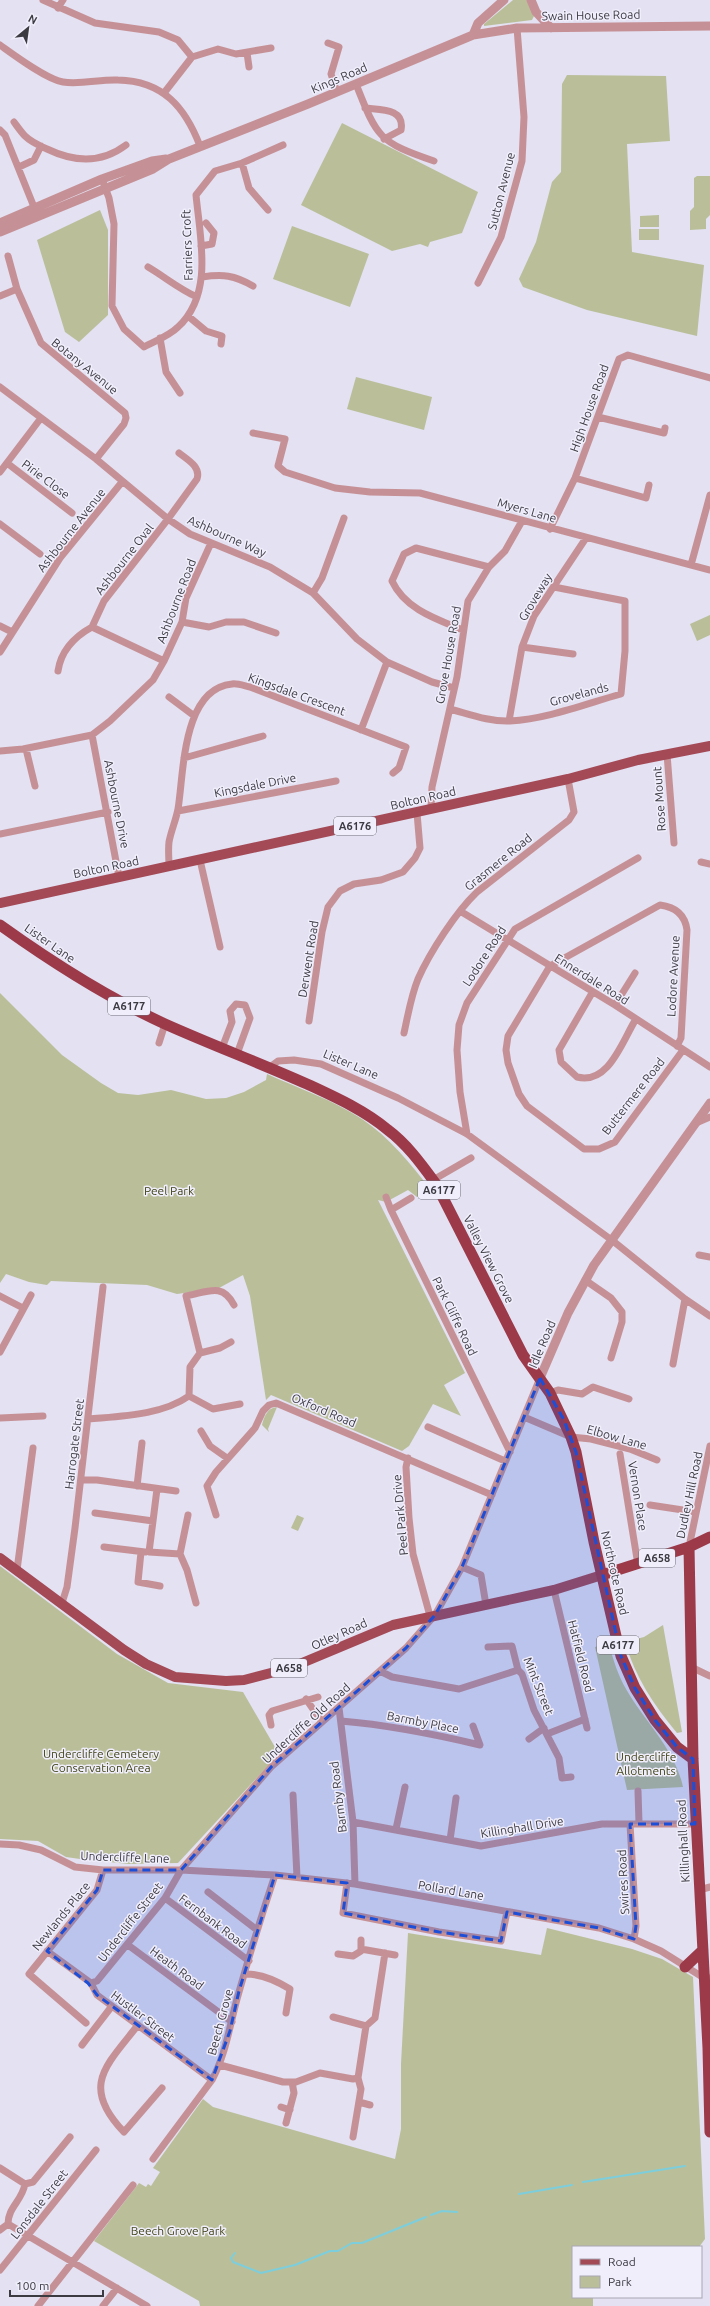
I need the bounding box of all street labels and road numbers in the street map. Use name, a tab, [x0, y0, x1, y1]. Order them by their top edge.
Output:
street label: Swain House Road	[542, 8, 640, 22]
street label: Kings Road	[309, 60, 369, 96]
street label: Sutton Avenue	[485, 151, 517, 231]
street label: Farriers Croft	[179, 209, 195, 281]
street label: Botany Avenue	[49, 335, 121, 397]
street label: High House Road	[567, 362, 611, 454]
street label: Pirie Close	[20, 457, 72, 501]
street label: Ashbourne Avenue	[34, 486, 108, 574]
street label: Myers Lane	[496, 495, 558, 525]
street label: Ashbourne Way	[186, 513, 268, 559]
street label: Ashbourne Oval	[92, 521, 156, 597]
street label: Ashbourne Road	[154, 557, 198, 645]
street label: Groveway	[516, 571, 554, 623]
street label: Grove House Road	[433, 605, 463, 705]
street label: Kingsdale Crescent	[247, 670, 348, 718]
street label: Grovelands	[548, 680, 610, 708]
street label: Ashbourne Drive	[102, 759, 132, 849]
street label: Rose Mount	[650, 766, 668, 832]
street label: Kingsdale Drive	[213, 771, 297, 799]
street label: Bolton Road	[389, 784, 457, 812]
road number: A6176	[334, 817, 376, 835]
street label: Grasmere Road	[462, 831, 534, 893]
street label: Bolton Road	[72, 854, 140, 880]
street label: Derwent Road	[295, 920, 321, 998]
street label: Lister Lane	[22, 921, 78, 965]
street label: Lodore Road	[460, 924, 508, 988]
street label: Lodore Avenue	[664, 935, 682, 1017]
street label: Ennerdale Road	[553, 951, 631, 1007]
road number: A6177	[108, 997, 150, 1015]
street label: Lister Lane	[321, 1047, 381, 1081]
street label: Buttermere Road	[599, 1055, 667, 1137]
road number: A6177	[418, 1181, 460, 1199]
street label: Valley View Grove	[461, 1213, 517, 1305]
street label: Park Cliffe Road	[430, 1274, 480, 1358]
street label: Idle Road	[526, 1318, 558, 1370]
street label: Oxford Road	[290, 1391, 358, 1429]
street label: Harrogate Street	[62, 1398, 86, 1490]
street label: Elbow Lane	[586, 1422, 648, 1452]
street label: Dudley Hill Road	[673, 1450, 705, 1540]
street label: Vernon Place	[626, 1460, 650, 1532]
street label: Peel Park Drive	[390, 1474, 410, 1556]
street label: Northcote Road	[599, 1530, 631, 1616]
road number: A658	[639, 1549, 675, 1567]
street label: Otley Road	[309, 1616, 369, 1652]
street label: Hatfield Road	[566, 1619, 596, 1693]
road number: A6177	[597, 1636, 639, 1654]
street label: Mint Street	[522, 1655, 557, 1717]
road number: A658	[271, 1659, 307, 1677]
street label: Undercliffe Old Road	[260, 1680, 352, 1766]
street label: Barmby Place	[386, 1709, 460, 1735]
street label: Barmby Road	[327, 1761, 349, 1833]
street label: Killinghall Road	[674, 1799, 692, 1883]
street label: Killinghall Drive	[480, 1814, 564, 1840]
street label: Undercliffe Lane	[80, 1849, 170, 1865]
street label: Swires Road	[615, 1849, 631, 1915]
street label: Pollard Lane	[417, 1878, 485, 1902]
street label: Newlands Place	[29, 1879, 93, 1953]
street label: Undercliffe Street	[95, 1880, 165, 1964]
street label: Fernbank Road	[177, 1891, 249, 1951]
street label: Heath Road	[148, 1944, 206, 1992]
street label: Beech Grove	[205, 1987, 235, 2057]
street label: Hustler Street	[109, 1988, 177, 2044]
street label: Lonsdale Street	[8, 2167, 70, 2241]

